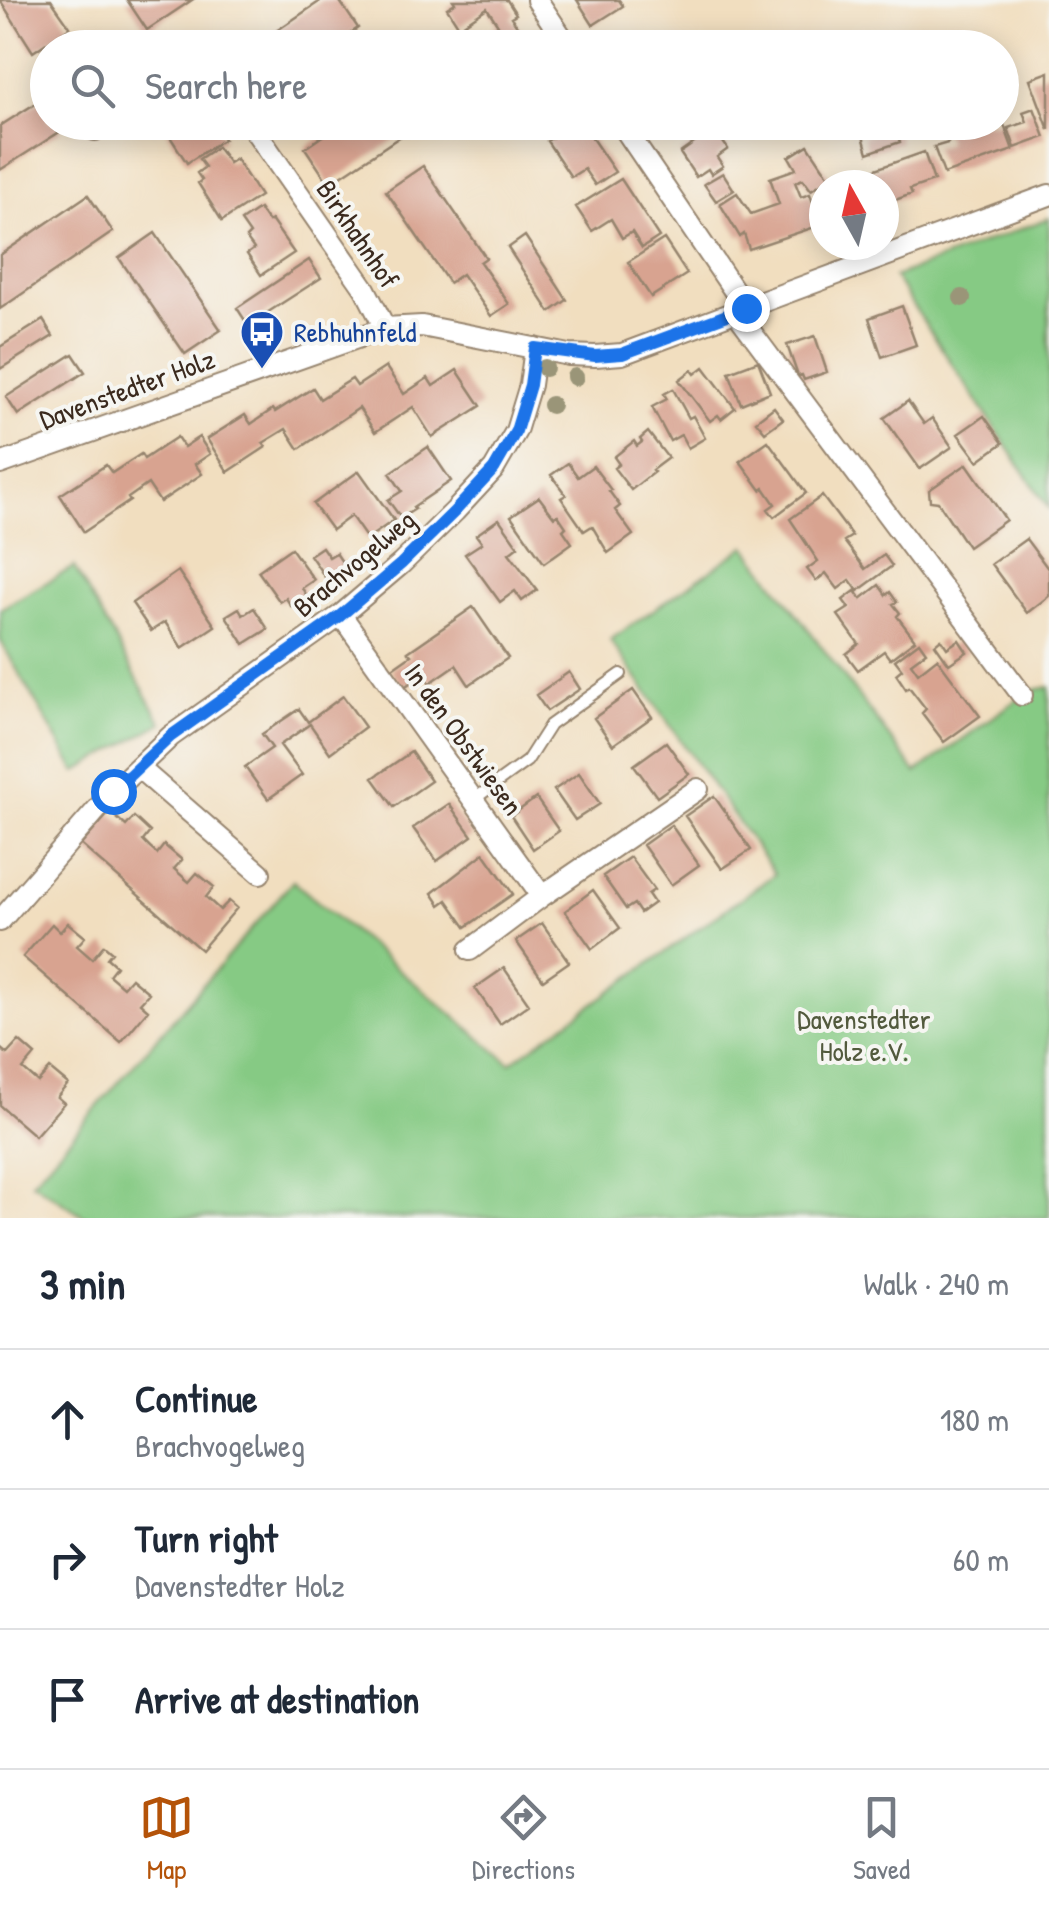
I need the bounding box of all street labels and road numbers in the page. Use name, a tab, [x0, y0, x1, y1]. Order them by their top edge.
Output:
street label: Birkhahnhof	[308, 172, 408, 296]
street label: Davenstedter Holz	[34, 340, 220, 438]
street label: Brachvogelweg	[285, 501, 423, 625]
street label: In den Obstwiesen	[396, 655, 532, 823]

